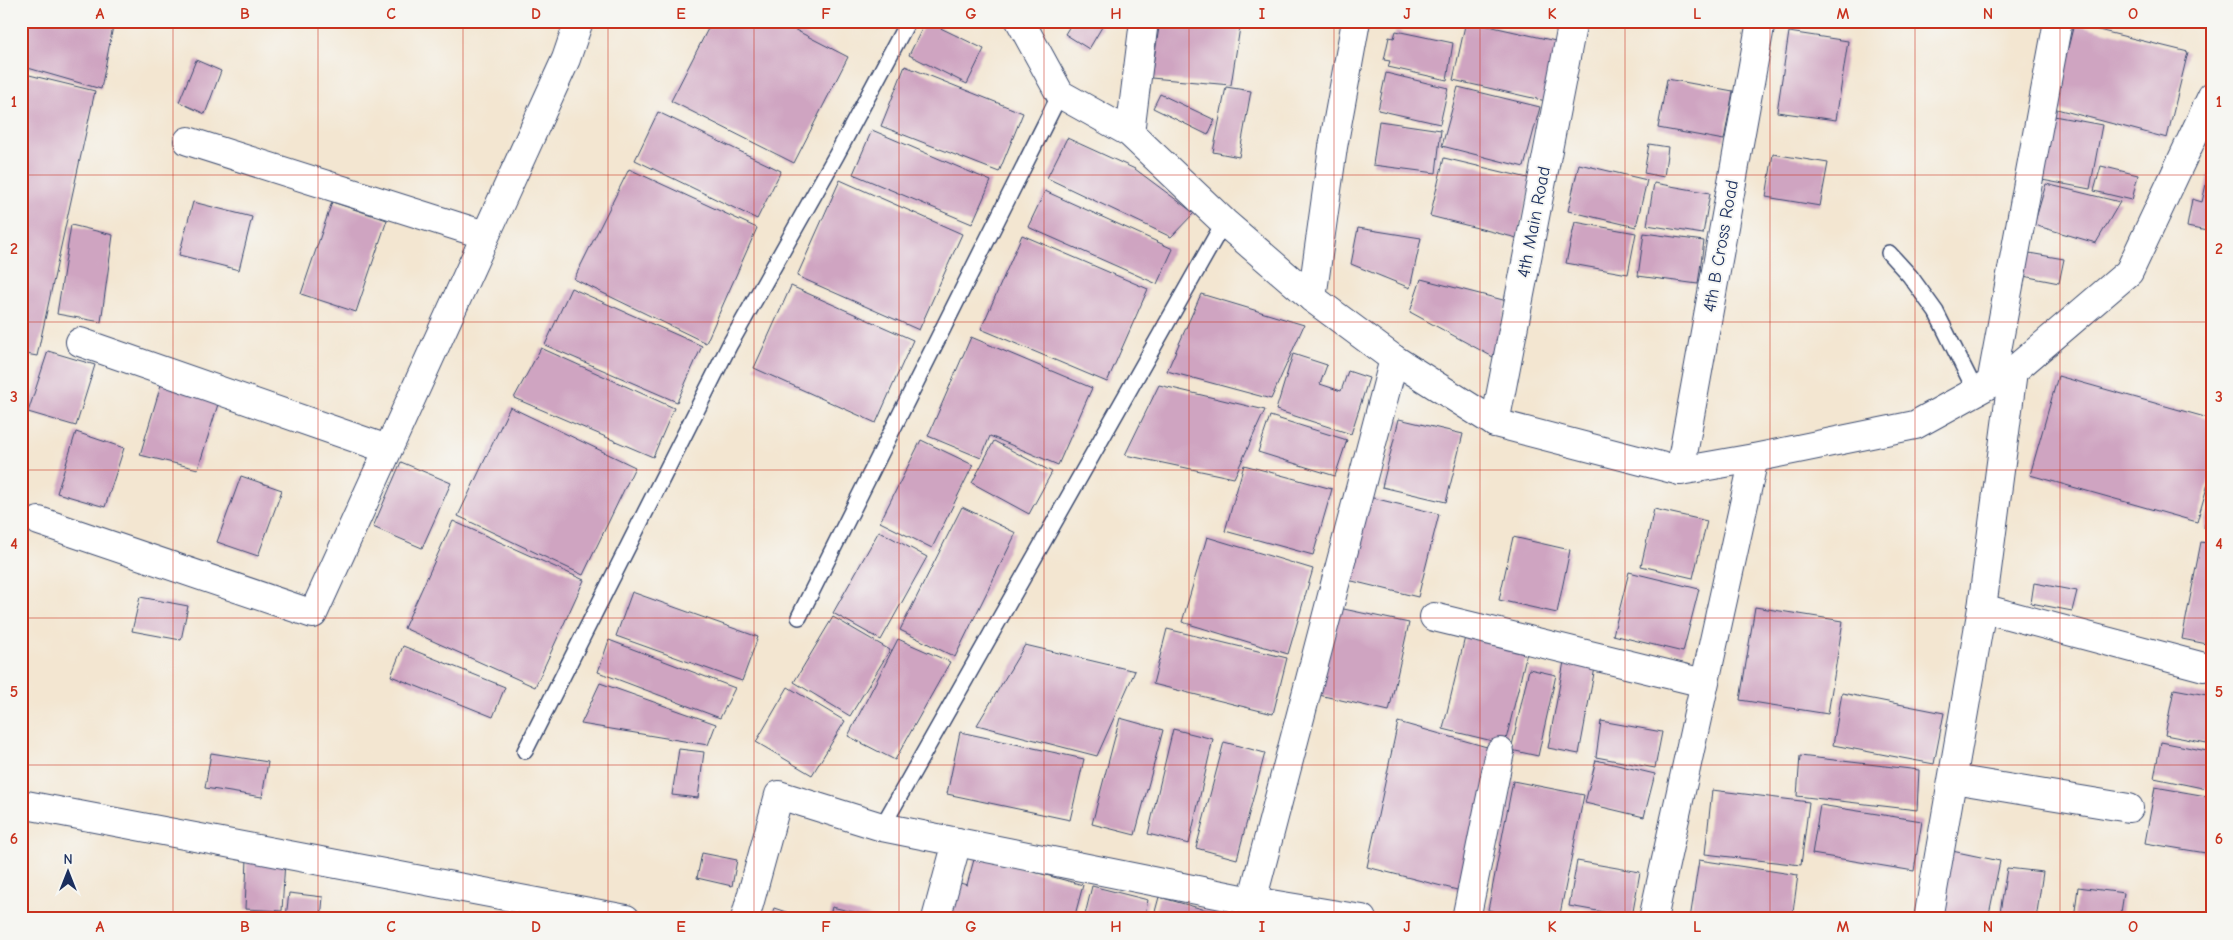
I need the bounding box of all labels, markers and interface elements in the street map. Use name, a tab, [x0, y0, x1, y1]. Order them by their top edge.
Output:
text: A	[96, 5, 105, 23]
text: B	[240, 5, 250, 23]
text: C	[386, 5, 396, 23]
text: D	[531, 5, 541, 23]
text: E	[676, 5, 686, 23]
text: F	[821, 5, 831, 23]
text: G	[965, 5, 977, 23]
text: H	[1110, 5, 1122, 23]
text: I	[1259, 5, 1265, 23]
text: J	[1403, 5, 1411, 23]
text: K	[1547, 5, 1557, 23]
text: L	[1693, 5, 1701, 23]
text: M	[1837, 5, 1850, 23]
text: N	[1983, 5, 1993, 23]
text: O	[2128, 5, 2138, 23]
text: 1	[11, 93, 17, 111]
text: 1	[2216, 93, 2222, 111]
street label: 4th Main Road	[1513, 165, 1555, 279]
street label: 4th B Cross Road	[1699, 178, 1743, 314]
text: 2	[10, 240, 18, 258]
text: 2	[2215, 240, 2223, 258]
text: 3	[10, 388, 18, 406]
text: 3	[2215, 388, 2223, 406]
text: 4	[10, 535, 18, 553]
text: 4	[2215, 535, 2223, 553]
text: 5	[10, 683, 18, 701]
text: 5	[2215, 683, 2223, 701]
text: 6	[10, 830, 18, 848]
text: 6	[2215, 830, 2223, 848]
north arrow	[42, 848, 92, 898]
text: N	[63, 851, 73, 868]
text: A	[96, 918, 105, 936]
text: B	[240, 918, 250, 936]
text: C	[386, 918, 396, 936]
text: D	[531, 918, 541, 936]
text: E	[676, 918, 686, 936]
text: F	[821, 918, 831, 936]
text: G	[965, 918, 977, 936]
text: H	[1110, 918, 1122, 936]
text: I	[1259, 918, 1265, 936]
text: J	[1403, 918, 1411, 936]
text: K	[1547, 918, 1557, 936]
text: L	[1693, 918, 1701, 936]
text: M	[1837, 918, 1850, 936]
text: N	[1983, 918, 1993, 936]
text: O	[2128, 918, 2138, 936]

